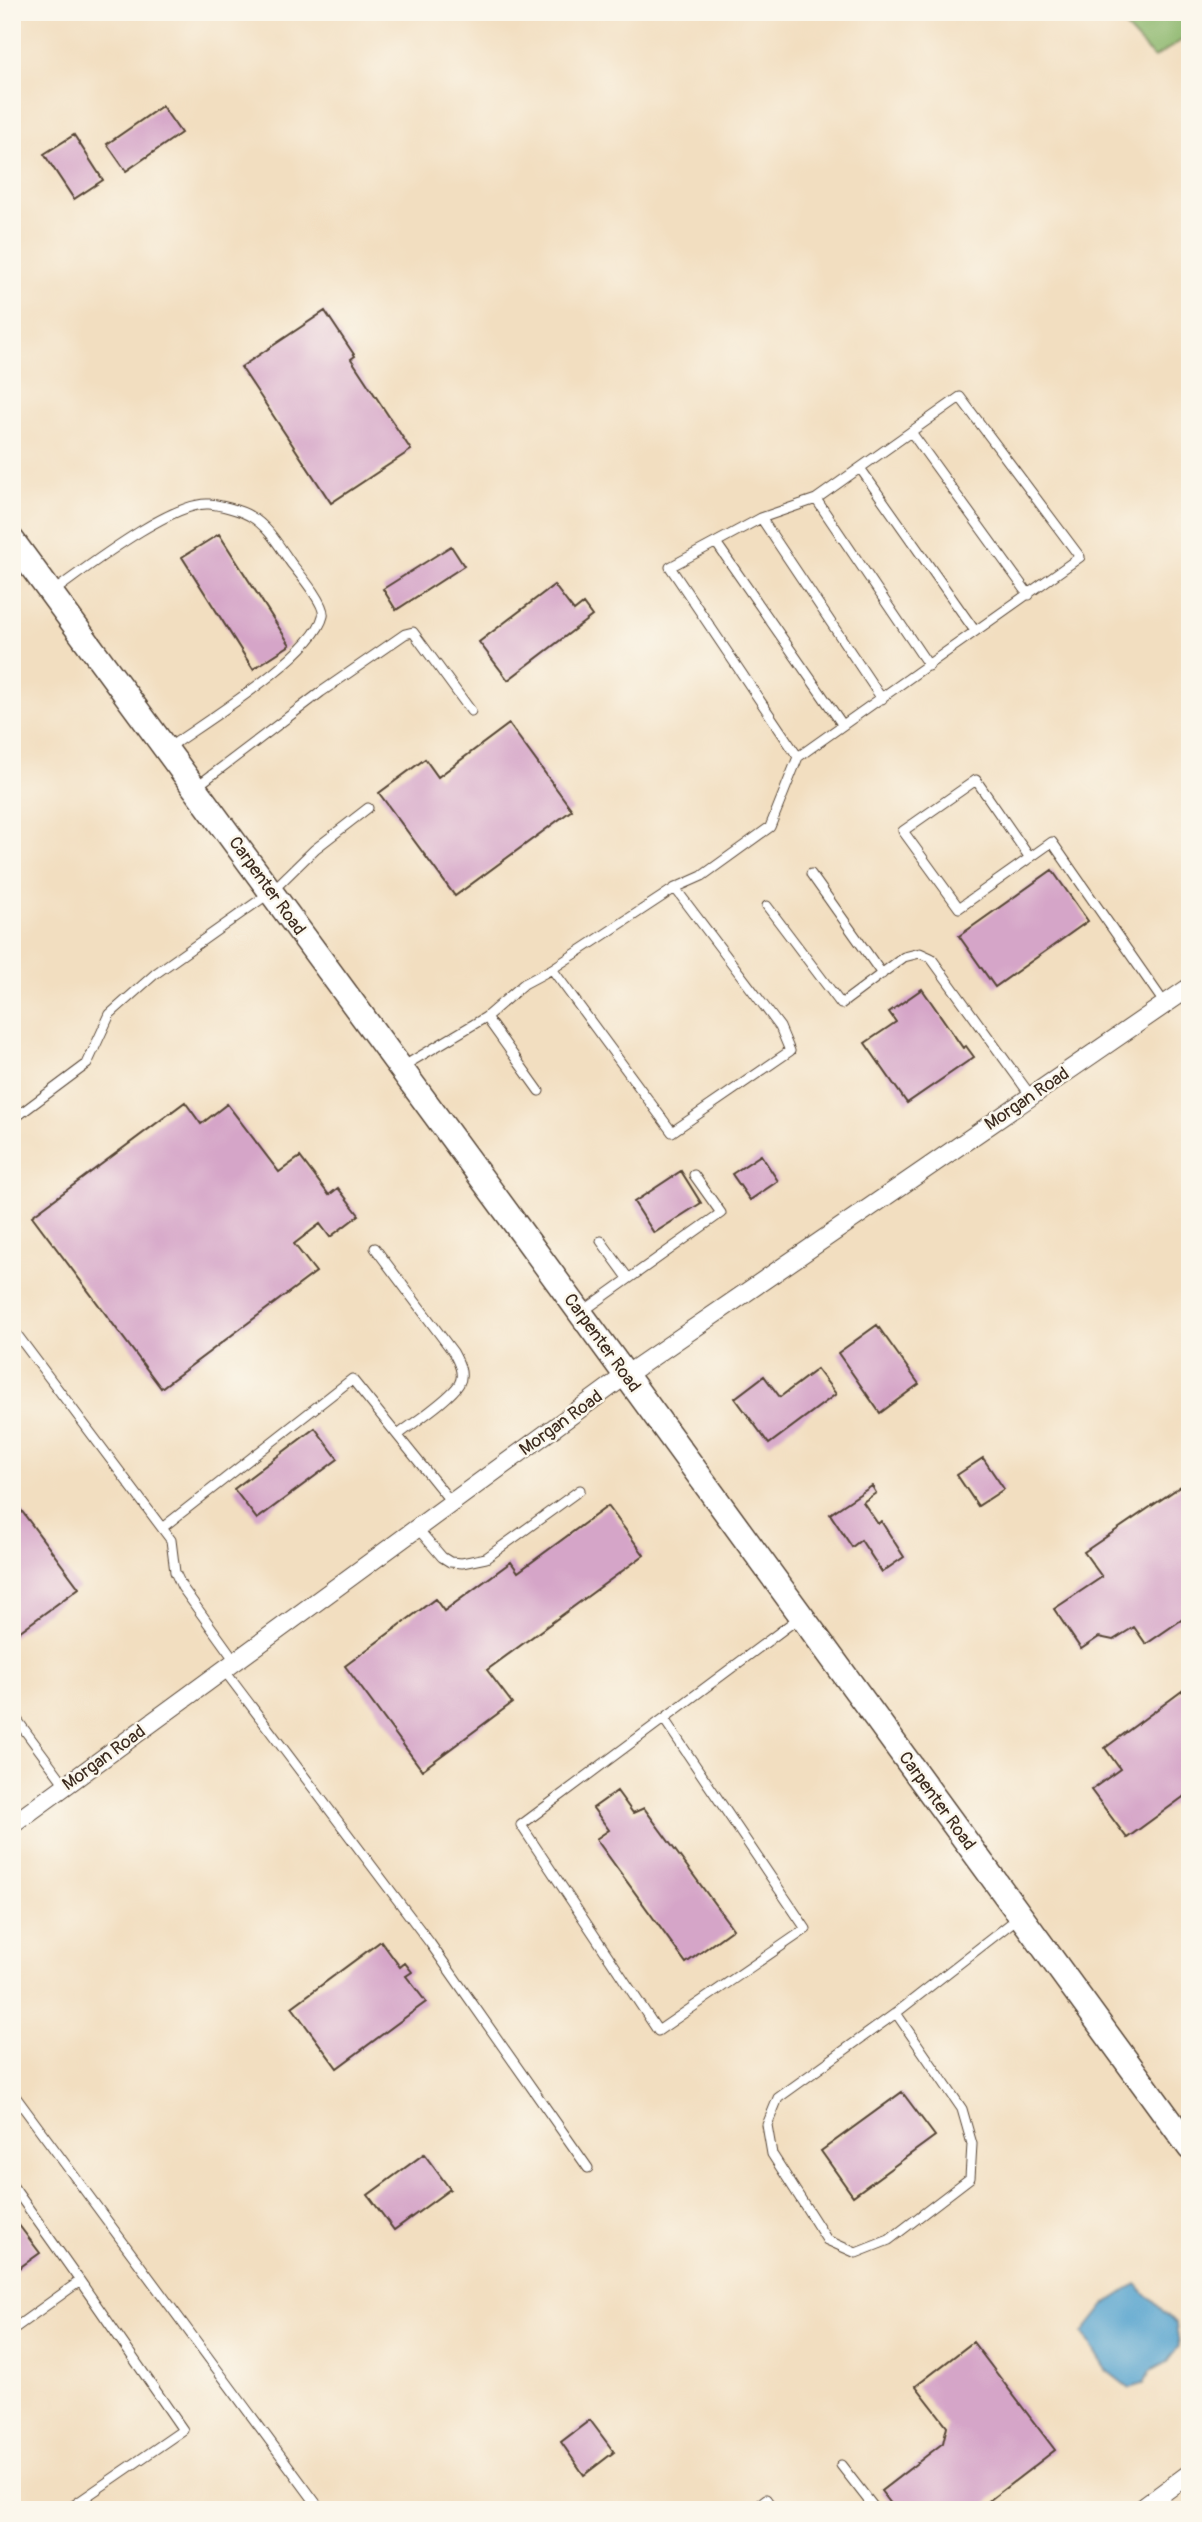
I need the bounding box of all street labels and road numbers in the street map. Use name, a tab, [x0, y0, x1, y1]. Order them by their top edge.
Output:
street label: Carpenter Road	[223, 832, 311, 940]
street label: Morgan Road	[980, 1062, 1074, 1136]
street label: Carpenter Road	[558, 1289, 646, 1397]
street label: Morgan Road	[515, 1385, 607, 1461]
street label: Morgan Road	[58, 1720, 150, 1796]
street label: Carpenter Road	[893, 1747, 981, 1855]

